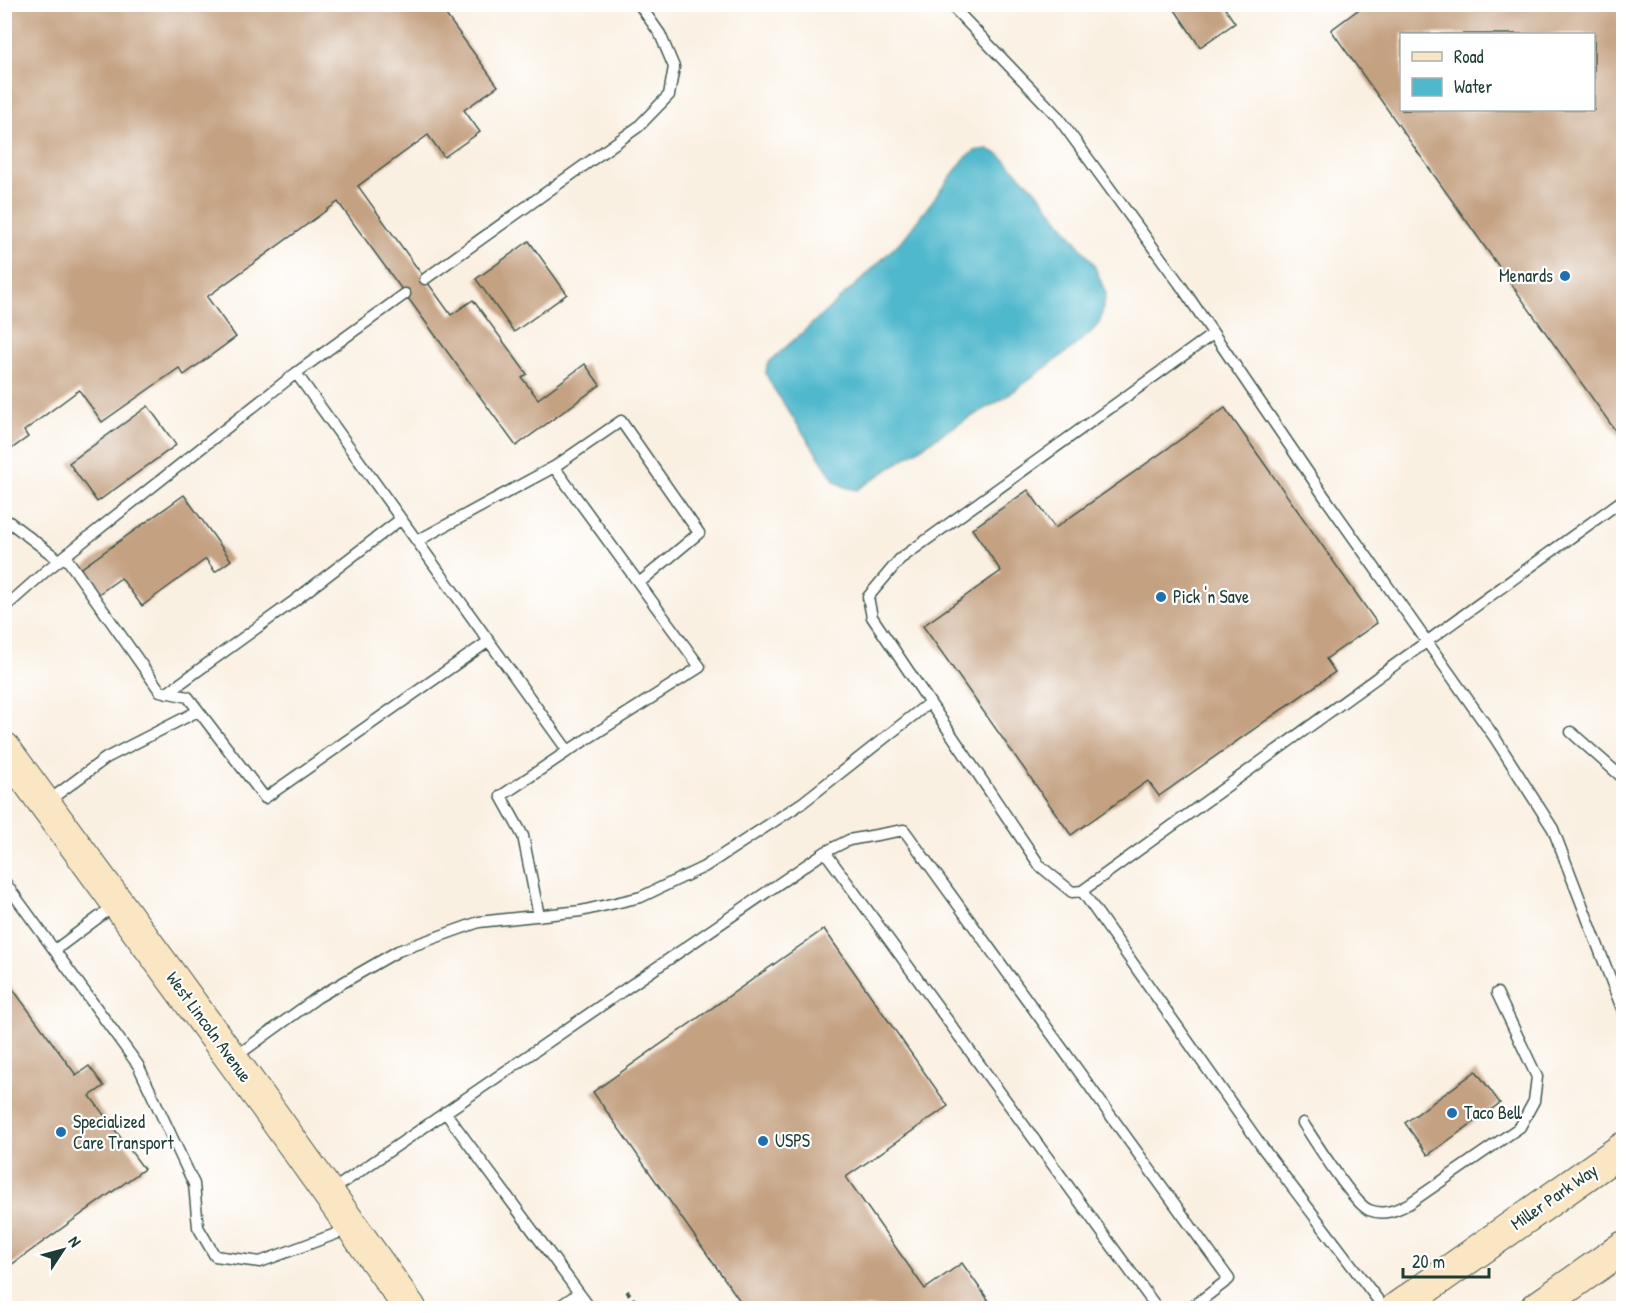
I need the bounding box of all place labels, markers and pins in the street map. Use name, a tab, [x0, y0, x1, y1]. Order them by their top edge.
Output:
place label: Menards	[1499, 263, 1553, 288]
marker: Menards	[1558, 269, 1572, 283]
place label: Pick 'n Save	[1173, 584, 1249, 609]
marker: Pick 'n Save	[1154, 590, 1168, 604]
place label: Taco Bell	[1464, 1100, 1522, 1125]
marker: Taco Bell	[1445, 1106, 1459, 1120]
place label: Specialized Care Transport	[73, 1109, 175, 1155]
marker: Specialized Care Transport	[54, 1125, 68, 1139]
place label: USPS	[775, 1128, 810, 1153]
marker: USPS	[756, 1134, 770, 1148]

